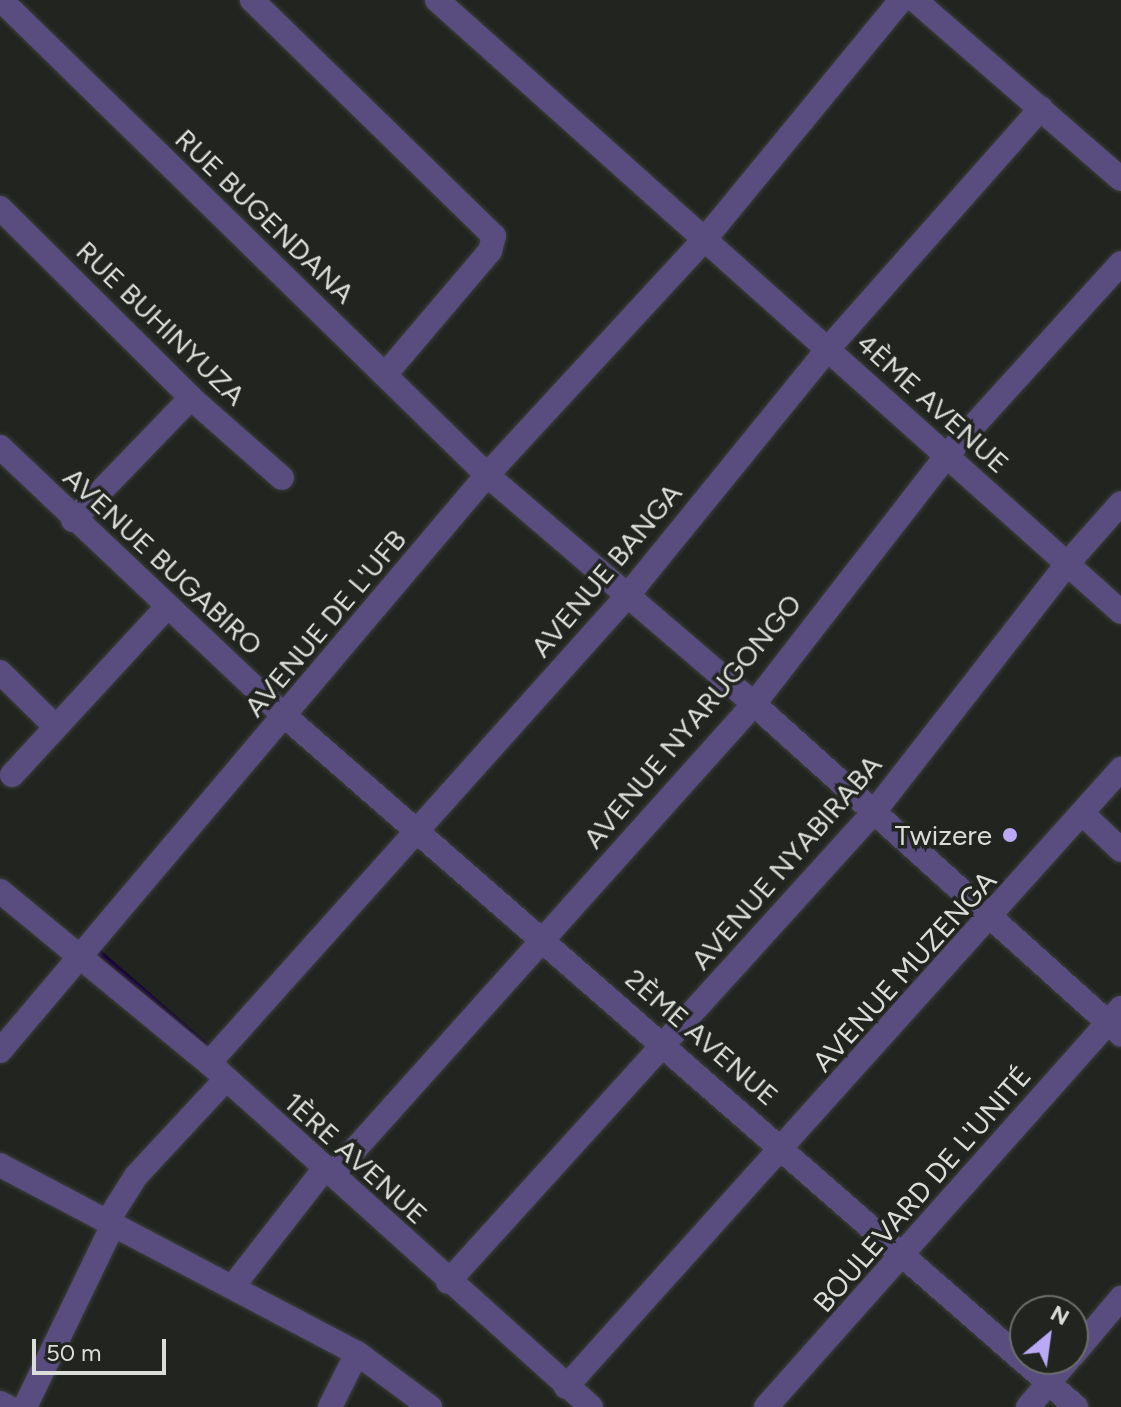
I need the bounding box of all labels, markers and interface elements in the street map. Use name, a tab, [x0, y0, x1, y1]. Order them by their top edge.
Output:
street label: RUE BUGENDANA	[168, 122, 362, 310]
street label: RUE BUHINYUZA	[70, 234, 252, 412]
street label: 4ÈME AVENUE	[850, 326, 1016, 480]
street label: AVENUE BUGABIRO	[57, 460, 269, 662]
street label: AVENUE BANGA	[524, 476, 688, 664]
street label: AVENUE DE L'UFB	[237, 523, 413, 723]
street label: AVENUE NYARUGONGO	[576, 587, 808, 855]
street label: AVENUE NYABIRABA	[684, 748, 888, 976]
place label: Twizere	[895, 818, 992, 852]
marker: Twizere	[999, 824, 1021, 846]
street label: AVENUE MUZENGA	[805, 864, 1003, 1078]
street label: 2ÈME AVENUE	[619, 962, 785, 1112]
street label: BOULEVARD DE L'UNITÉ	[806, 1059, 1038, 1319]
street label: 1ÈRE AVENUE	[278, 1085, 434, 1231]
north arrow	[1009, 1295, 1089, 1375]
text: N	[1046, 1299, 1074, 1331]
scale bar	[36, 1323, 170, 1373]
text: 50 m	[46, 1338, 102, 1367]

